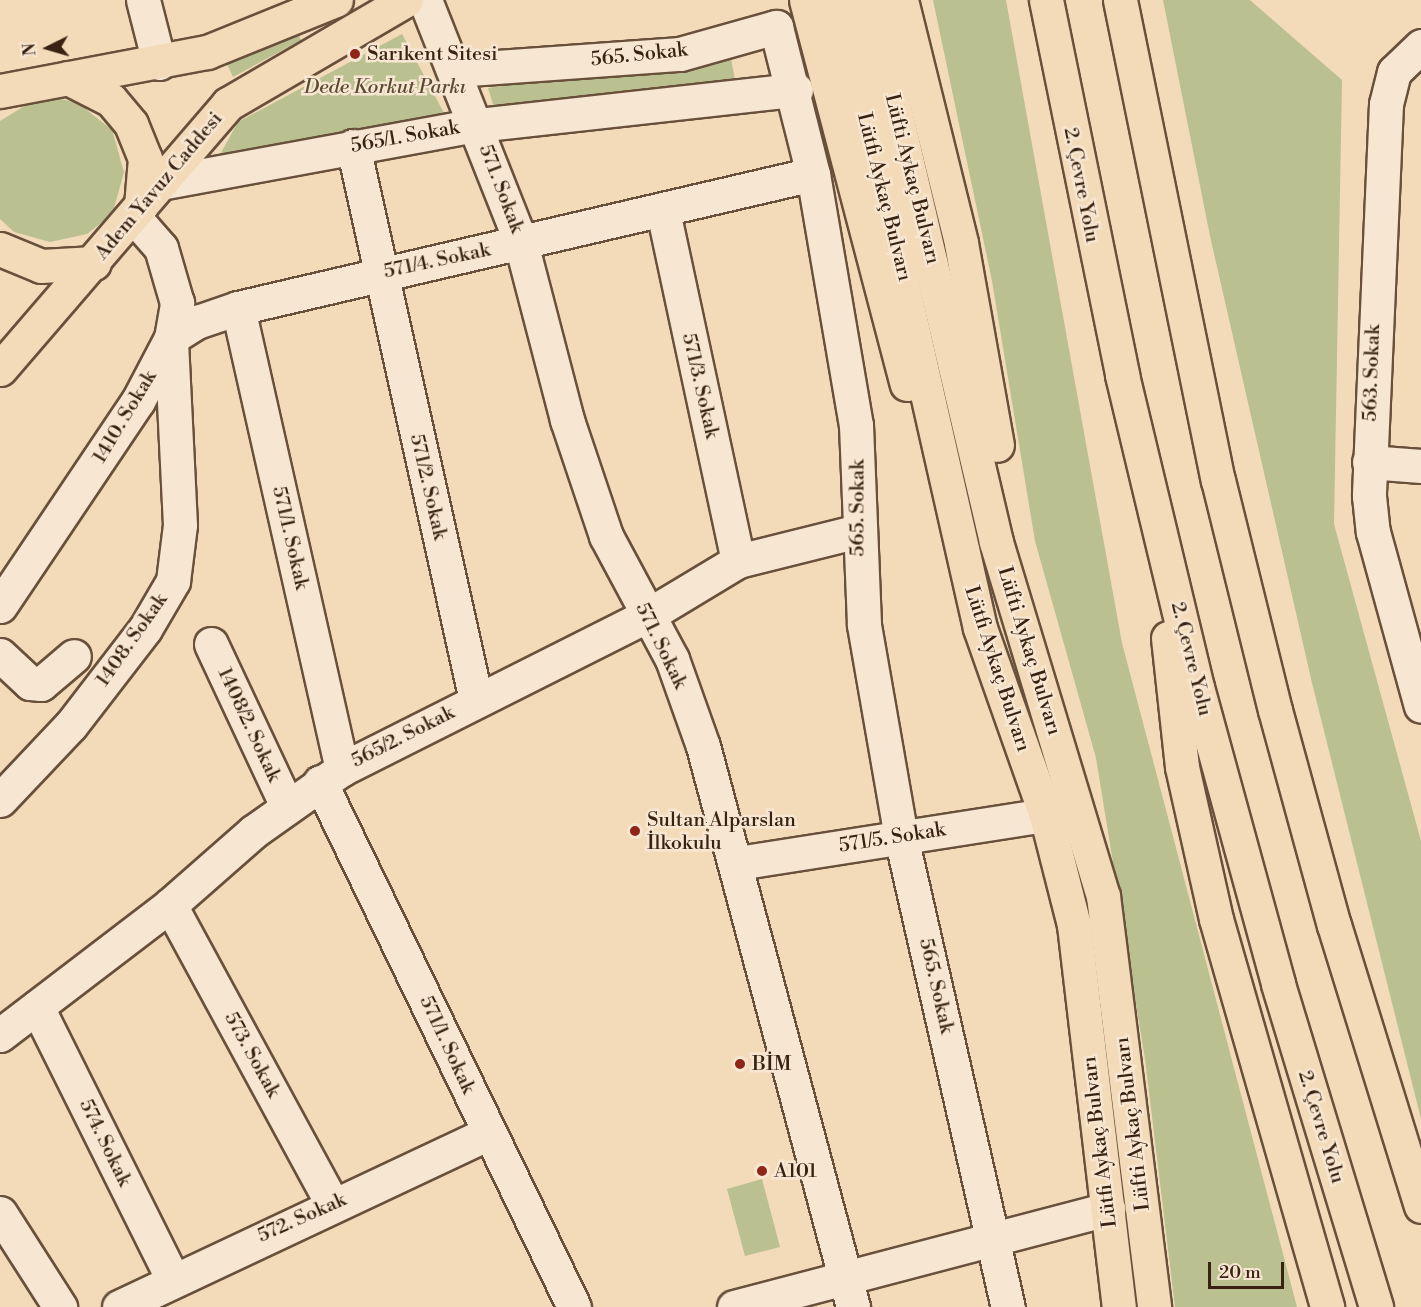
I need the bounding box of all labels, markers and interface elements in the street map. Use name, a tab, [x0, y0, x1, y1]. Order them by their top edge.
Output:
north arrow	[18, 18, 78, 78]
street label: 565. Sokak	[589, 38, 689, 72]
text: N	[20, 42, 41, 57]
place label: Sarıkent Sitesi	[367, 42, 498, 66]
marker: Sarıkent Sitesi	[348, 47, 362, 61]
park label: Dede Korkut Parkı	[304, 75, 466, 99]
street label: Lüfti Aykaç Bulvarı	[879, 91, 945, 267]
street label: Adem Yavuz Caddesi	[90, 107, 228, 265]
street label: Lütfi Aykaç Bulvarı	[851, 110, 917, 284]
street label: 565/1. Sokak	[349, 116, 461, 158]
street label: 2. Çevre Yolu	[1058, 125, 1104, 245]
street label: 571. Sokak	[473, 141, 529, 237]
street label: 571/4. Sokak	[381, 238, 493, 284]
street label: 563. Sokak	[1358, 324, 1386, 422]
street label: 571/3. Sokak	[676, 331, 724, 441]
street label: 1410. Sokak	[88, 366, 162, 468]
street label: 571/2. Sokak	[404, 432, 452, 542]
street label: 565. Sokak	[846, 459, 870, 557]
street label: 571/1. Sokak	[266, 484, 314, 592]
street label: Lüfti Aykaç Bulvarı	[992, 564, 1066, 738]
street label: Lütfi Aykaç Bulvarı	[959, 583, 1035, 755]
street label: 1408. Sokak	[91, 589, 173, 691]
street label: 571. Sokak	[630, 599, 692, 693]
street label: 2. Çevre Yolu	[1165, 600, 1217, 718]
street label: 1408/2. Sokak	[212, 664, 286, 786]
street label: 565/2. Sokak	[347, 701, 459, 773]
place label: Sultan Alparslan İlkokulu	[647, 808, 796, 855]
street label: 571/5. Sokak	[837, 818, 947, 858]
marker: Sultan Alparslan İlkokulu	[628, 824, 642, 838]
street label: 565. Sokak	[913, 936, 959, 1036]
street label: 571/1. Sokak	[414, 992, 480, 1098]
street label: 573. Sokak	[219, 1008, 285, 1102]
street label: Lüfti Aykaç Bulvarı	[1110, 1036, 1156, 1212]
place label: BİM	[752, 1052, 791, 1076]
street label: Lütfi Aykaç Bulvarı	[1078, 1055, 1122, 1229]
marker: BİM	[733, 1057, 747, 1071]
street label: 2. Çevre Yolu	[1292, 1068, 1350, 1186]
street label: 574. Sokak	[74, 1095, 136, 1191]
place label: A101	[774, 1159, 817, 1183]
marker: A101	[755, 1164, 769, 1178]
street label: 572. Sokak	[254, 1188, 350, 1248]
scale bar	[1211, 1250, 1288, 1288]
text: 20 m	[1219, 1261, 1261, 1284]

